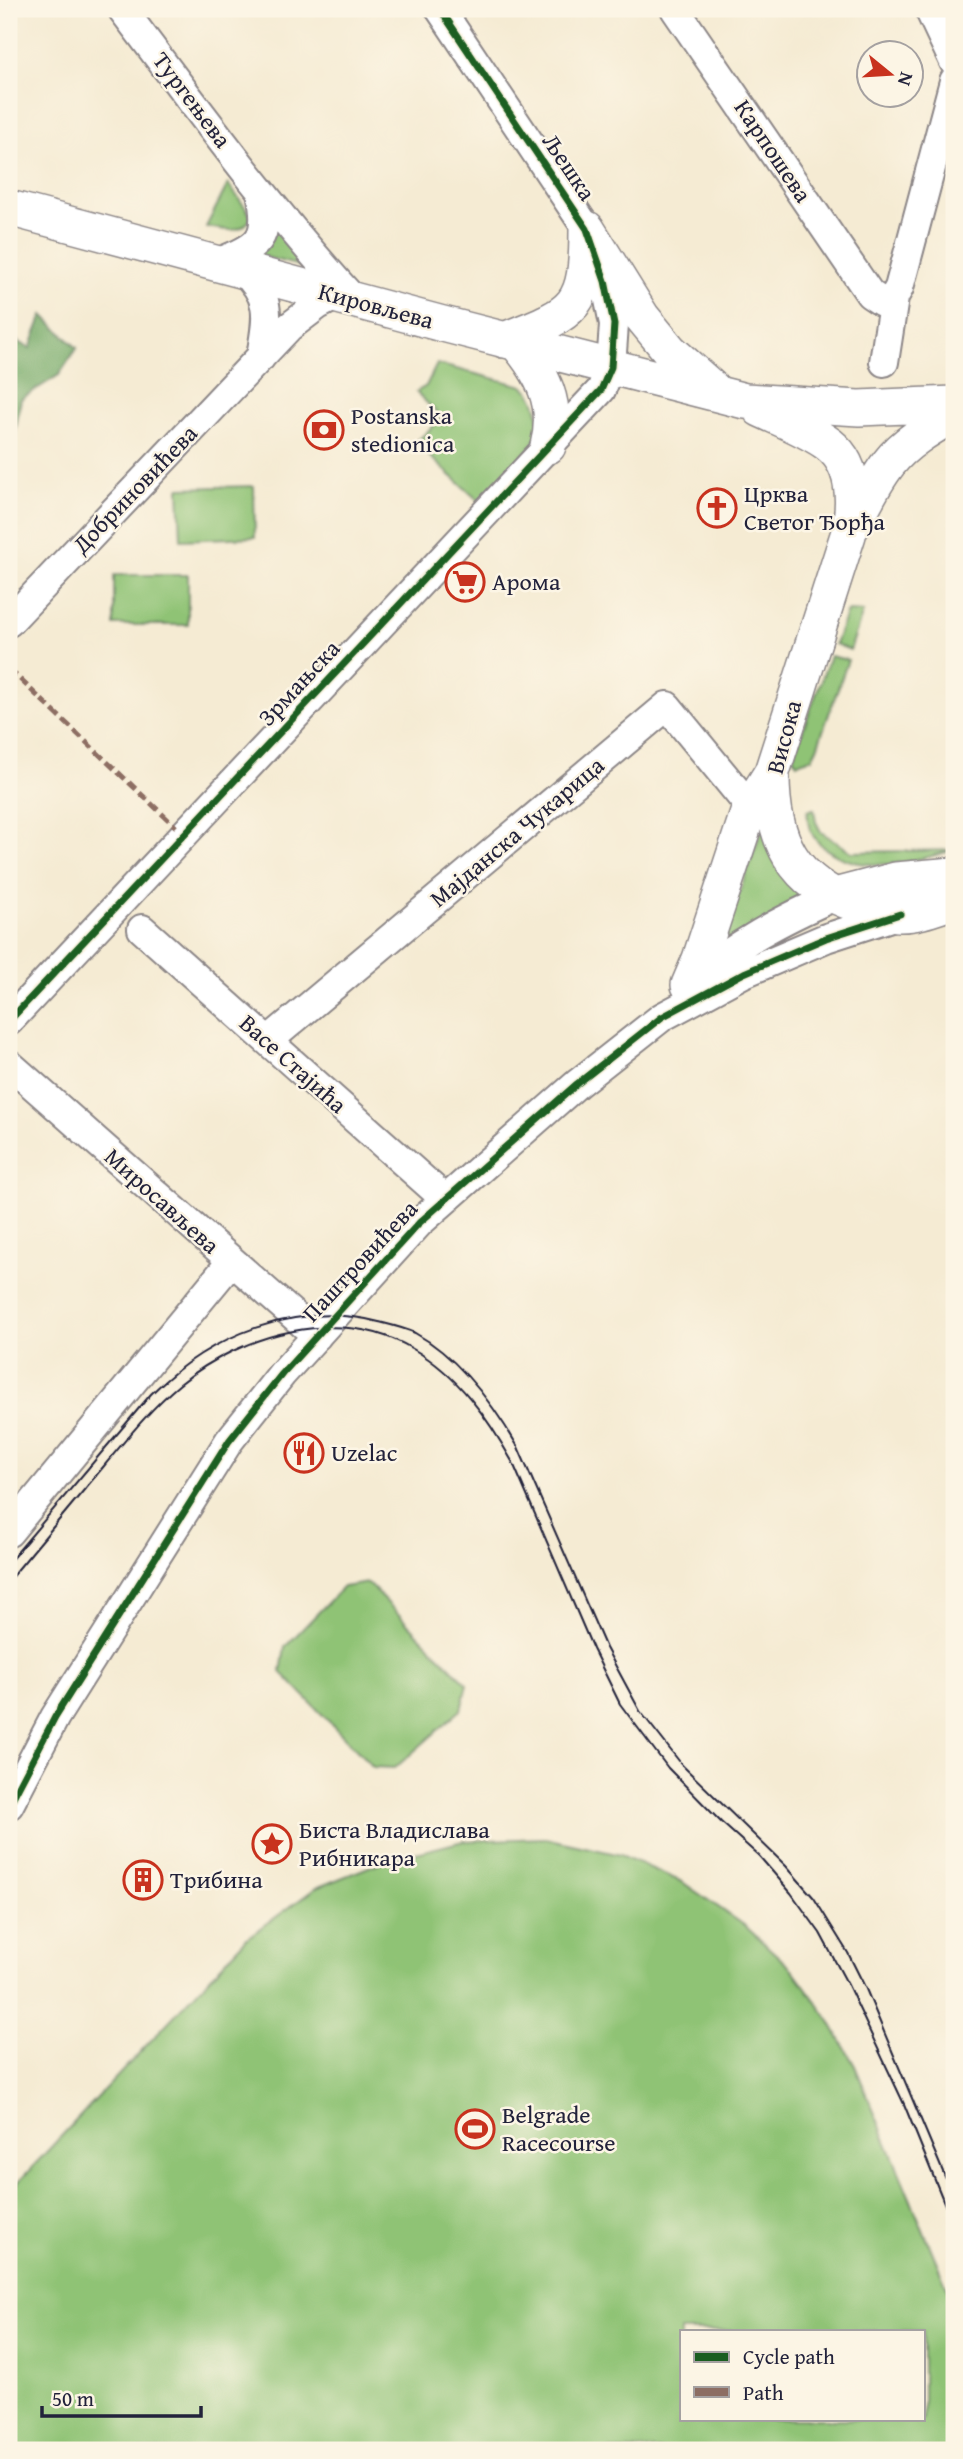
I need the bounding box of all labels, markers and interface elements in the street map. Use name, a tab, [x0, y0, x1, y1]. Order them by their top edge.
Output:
north arrow	[855, 38, 925, 108]
street label: Тургењева	[145, 44, 241, 156]
text: N	[891, 69, 921, 90]
street label: Карпошева	[726, 92, 821, 210]
street label: Љешка	[534, 126, 605, 208]
street label: Кировљева	[315, 273, 438, 338]
place label: Postanska stedionica	[351, 398, 455, 461]
bank icon: Postanska stedionica	[303, 409, 345, 451]
street label: Добриновићева	[63, 416, 206, 562]
place label: Црква Светог Ђорђа	[744, 476, 885, 539]
church icon: Црква Светог Ђорђа	[696, 487, 738, 529]
supermarket icon: Арома	[444, 561, 486, 603]
place label: Арома	[492, 564, 561, 599]
street label: Зрмањска	[249, 631, 348, 734]
street label: Висока	[757, 696, 810, 778]
street label: Мајданска Чукарица	[422, 748, 612, 915]
street label: Васе Стајића	[232, 1006, 355, 1122]
street label: Миросављева	[97, 1139, 228, 1262]
street label: Паштровићева	[294, 1191, 426, 1330]
restaurant icon: Uzelac	[283, 1432, 325, 1474]
place label: Uzelac	[331, 1435, 398, 1470]
place label: Биста Владислава Рибникара	[299, 1812, 490, 1875]
place icon: Биста Владислава Рибникара	[251, 1823, 293, 1865]
building icon: Трибина	[122, 1859, 164, 1901]
place label: Трибина	[170, 1862, 263, 1897]
place label: Belgrade Racecourse	[502, 2097, 616, 2160]
sports icon: Belgrade Racecourse	[454, 2108, 496, 2150]
legend	[680, 2330, 925, 2420]
text: Cycle path	[743, 2341, 835, 2372]
scale bar	[42, 2375, 201, 2419]
text: Path	[743, 2377, 784, 2408]
text: 50 m	[52, 2383, 94, 2414]

